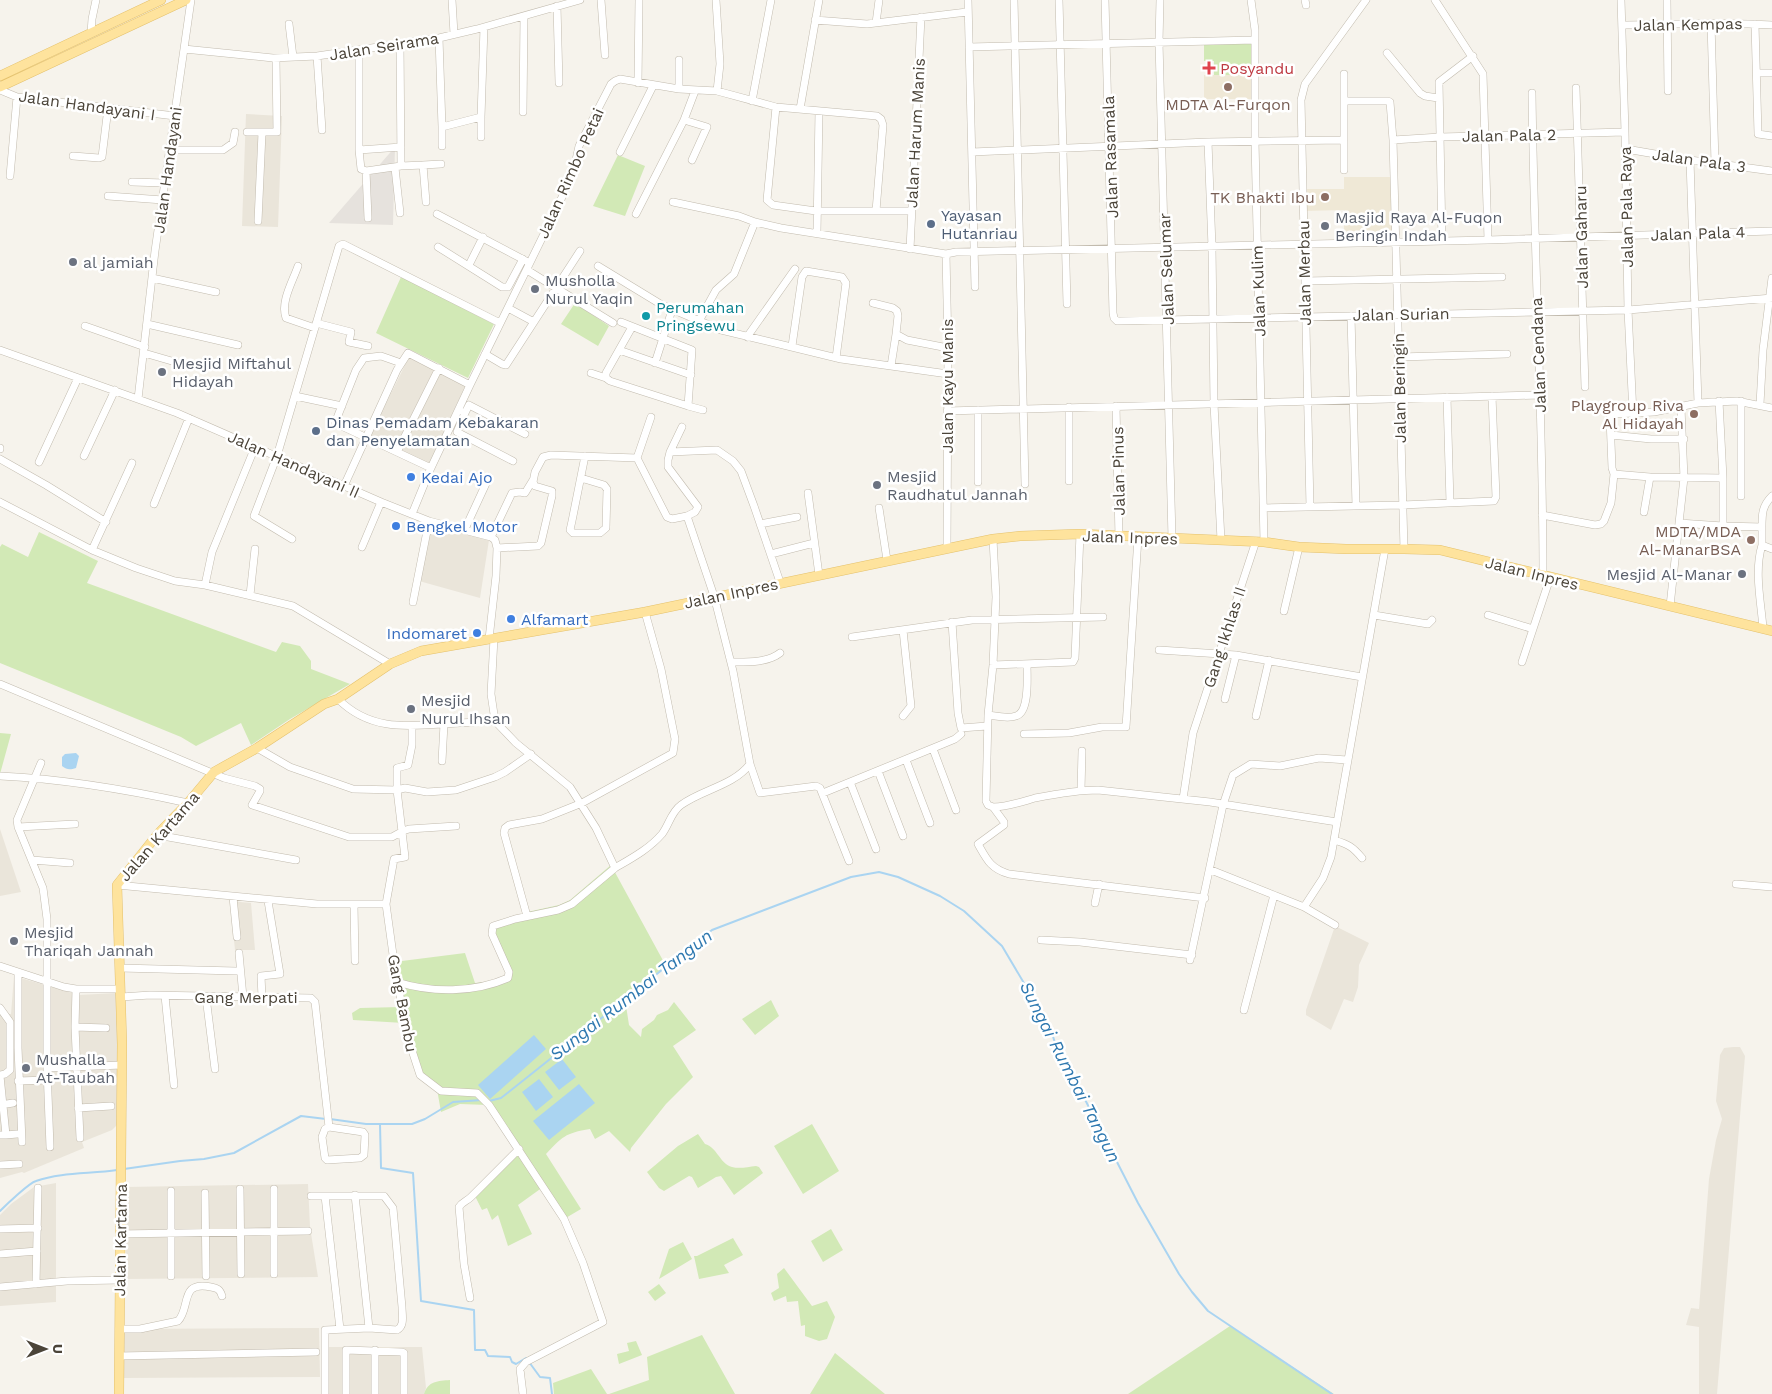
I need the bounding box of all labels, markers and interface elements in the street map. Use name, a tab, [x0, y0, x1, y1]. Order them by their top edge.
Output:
street label: Jalan Kempas	[1633, 14, 1743, 35]
street label: Jalan Seirama	[328, 28, 440, 65]
street label: Jalan Harum Manis	[902, 58, 929, 209]
place label: Posyandu	[1220, 59, 1294, 78]
marker: Posyandu	[1202, 61, 1216, 75]
marker: MDTA Al-Furqon	[1222, 81, 1234, 93]
street label: Jalan Handayani I	[17, 86, 156, 124]
street label: Jalan Rasamala	[1099, 95, 1122, 219]
place label: MDTA Al-Furqon	[1165, 95, 1291, 114]
street label: Jalan Rimbo Petai	[533, 105, 608, 241]
street label: Jalan Handayani	[149, 106, 186, 235]
street label: Jalan Pala 2	[1462, 125, 1556, 146]
street label: Jalan Pala 3	[1651, 145, 1747, 176]
street label: Jalan Pala Raya	[1616, 146, 1637, 268]
street label: Jalan Gaharu	[1571, 185, 1592, 289]
place label: TK Bhakti Ibu	[1210, 188, 1315, 207]
marker: TK Bhakti Ibu	[1319, 191, 1331, 203]
place label: Yayasan Hutanriau	[941, 206, 1018, 243]
place label: Masjid Raya Al-Fuqon Beringin Indah	[1335, 208, 1502, 245]
street label: Jalan Selumar	[1155, 212, 1178, 325]
marker: Yayasan Hutanriau	[925, 218, 937, 230]
street label: Jalan Merbau	[1294, 220, 1315, 326]
marker: Masjid Raya Al-Fuqon Beringin Indah	[1319, 220, 1331, 232]
street label: Jalan Pala 4	[1650, 222, 1746, 245]
street label: Jalan Kulim	[1247, 245, 1270, 337]
place label: al jamiah	[83, 253, 154, 272]
marker: al jamiah	[67, 256, 79, 268]
place label: Musholla Nurul Yaqin	[545, 271, 633, 308]
marker: Musholla Nurul Yaqin	[529, 283, 541, 295]
street label: Jalan Cendana	[1527, 297, 1550, 413]
place label: Perumahan Pringsewu	[656, 298, 744, 335]
street label: Jalan Surian	[1352, 304, 1450, 325]
marker: Perumahan Pringsewu	[640, 310, 652, 322]
street label: Jalan Kayu Manis	[938, 319, 957, 453]
street label: Jalan Beringin	[1389, 333, 1410, 443]
place label: Mesjid Miftahul Hidayah	[172, 354, 291, 391]
marker: Mesjid Miftahul Hidayah	[156, 366, 168, 378]
place label: Playgroup Riva Al Hidayah	[1571, 396, 1684, 433]
marker: Playgroup Riva Al Hidayah	[1688, 408, 1700, 420]
place label: Dinas Pemadam Kebakaran dan Penyelamatan	[326, 413, 539, 450]
marker: Dinas Pemadam Kebakaran dan Penyelamatan	[310, 425, 322, 437]
street label: Jalan Pinus	[1108, 426, 1129, 516]
street label: Jalan Handayani II	[225, 427, 363, 502]
place label: Mesjid Raudhatul Jannah	[887, 467, 1028, 504]
place label: Kedai Ajo	[421, 468, 493, 487]
marker: Kedai Ajo	[405, 471, 417, 483]
marker: Mesjid Raudhatul Jannah	[871, 479, 883, 491]
place label: Bengkel Motor	[406, 517, 518, 536]
marker: Bengkel Motor	[390, 520, 402, 532]
place label: MDTA/MDA Al-ManarBSA	[1639, 522, 1741, 559]
street label: Jalan Inpres	[1082, 526, 1178, 549]
marker: MDTA/MDA Al-ManarBSA	[1745, 534, 1757, 546]
street label: Jalan Inpres	[1483, 553, 1581, 594]
place label: Mesjid Al-Manar	[1606, 565, 1732, 584]
marker: Mesjid Al-Manar	[1736, 568, 1748, 580]
street label: Jalan Inpres	[682, 574, 780, 613]
street label: Gang Ikhlas II	[1199, 584, 1250, 690]
place label: Alfamart	[521, 610, 589, 629]
marker: Alfamart	[505, 613, 517, 625]
place label: Indomaret	[387, 624, 467, 643]
marker: Indomaret	[471, 627, 483, 639]
place label: Mesjid Nurul Ihsan	[421, 691, 511, 728]
marker: Mesjid Nurul Ihsan	[405, 703, 417, 715]
street label: Jalan Kartama	[115, 788, 203, 885]
place label: Mesjid Thariqah Jannah	[24, 923, 154, 960]
water label: Sungai Rumbai Tangun	[545, 925, 716, 1065]
marker: Mesjid Thariqah Jannah	[8, 935, 20, 947]
street label: Gang Bambu	[384, 953, 421, 1054]
water label: Sungai Rumbai Tangun	[1016, 978, 1125, 1166]
street label: Gang Merpati	[194, 988, 298, 1007]
place label: Mushalla At-Taubah	[36, 1050, 115, 1087]
marker: Mushalla At-Taubah	[20, 1062, 32, 1074]
street label: Jalan Kartama	[110, 1184, 131, 1296]
north arrow	[20, 1324, 70, 1374]
text: U	[50, 1344, 66, 1354]

